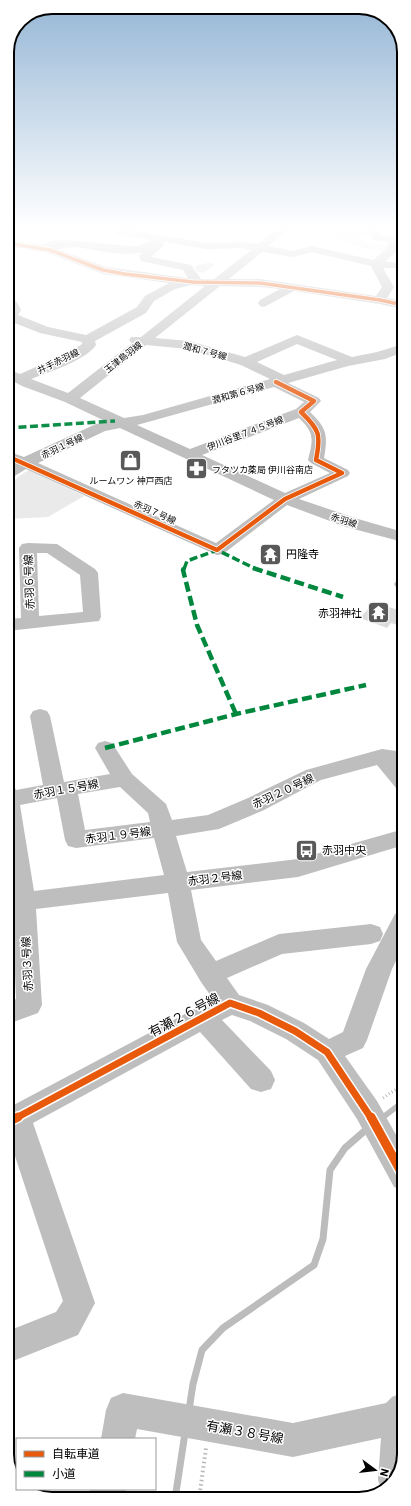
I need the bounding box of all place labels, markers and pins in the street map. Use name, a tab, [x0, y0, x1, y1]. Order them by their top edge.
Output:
shop icon: ルームワン 神戸西店	[118, 448, 144, 474]
pharmacy icon: フタツカ薬局 伊川谷南店	[184, 456, 210, 482]
place label: フタツカ薬局 伊川谷南店	[212, 464, 313, 475]
place label: ルームワン 神戸西店	[90, 475, 172, 486]
temple icon: 円隆寺	[257, 541, 283, 567]
place label: 円隆寺	[286, 547, 319, 561]
temple icon: 赤羽神社	[365, 600, 391, 626]
place label: 赤羽神社	[318, 606, 362, 620]
bus stop icon: 赤羽中央	[293, 837, 319, 863]
place label: 赤羽中央	[322, 843, 367, 857]

